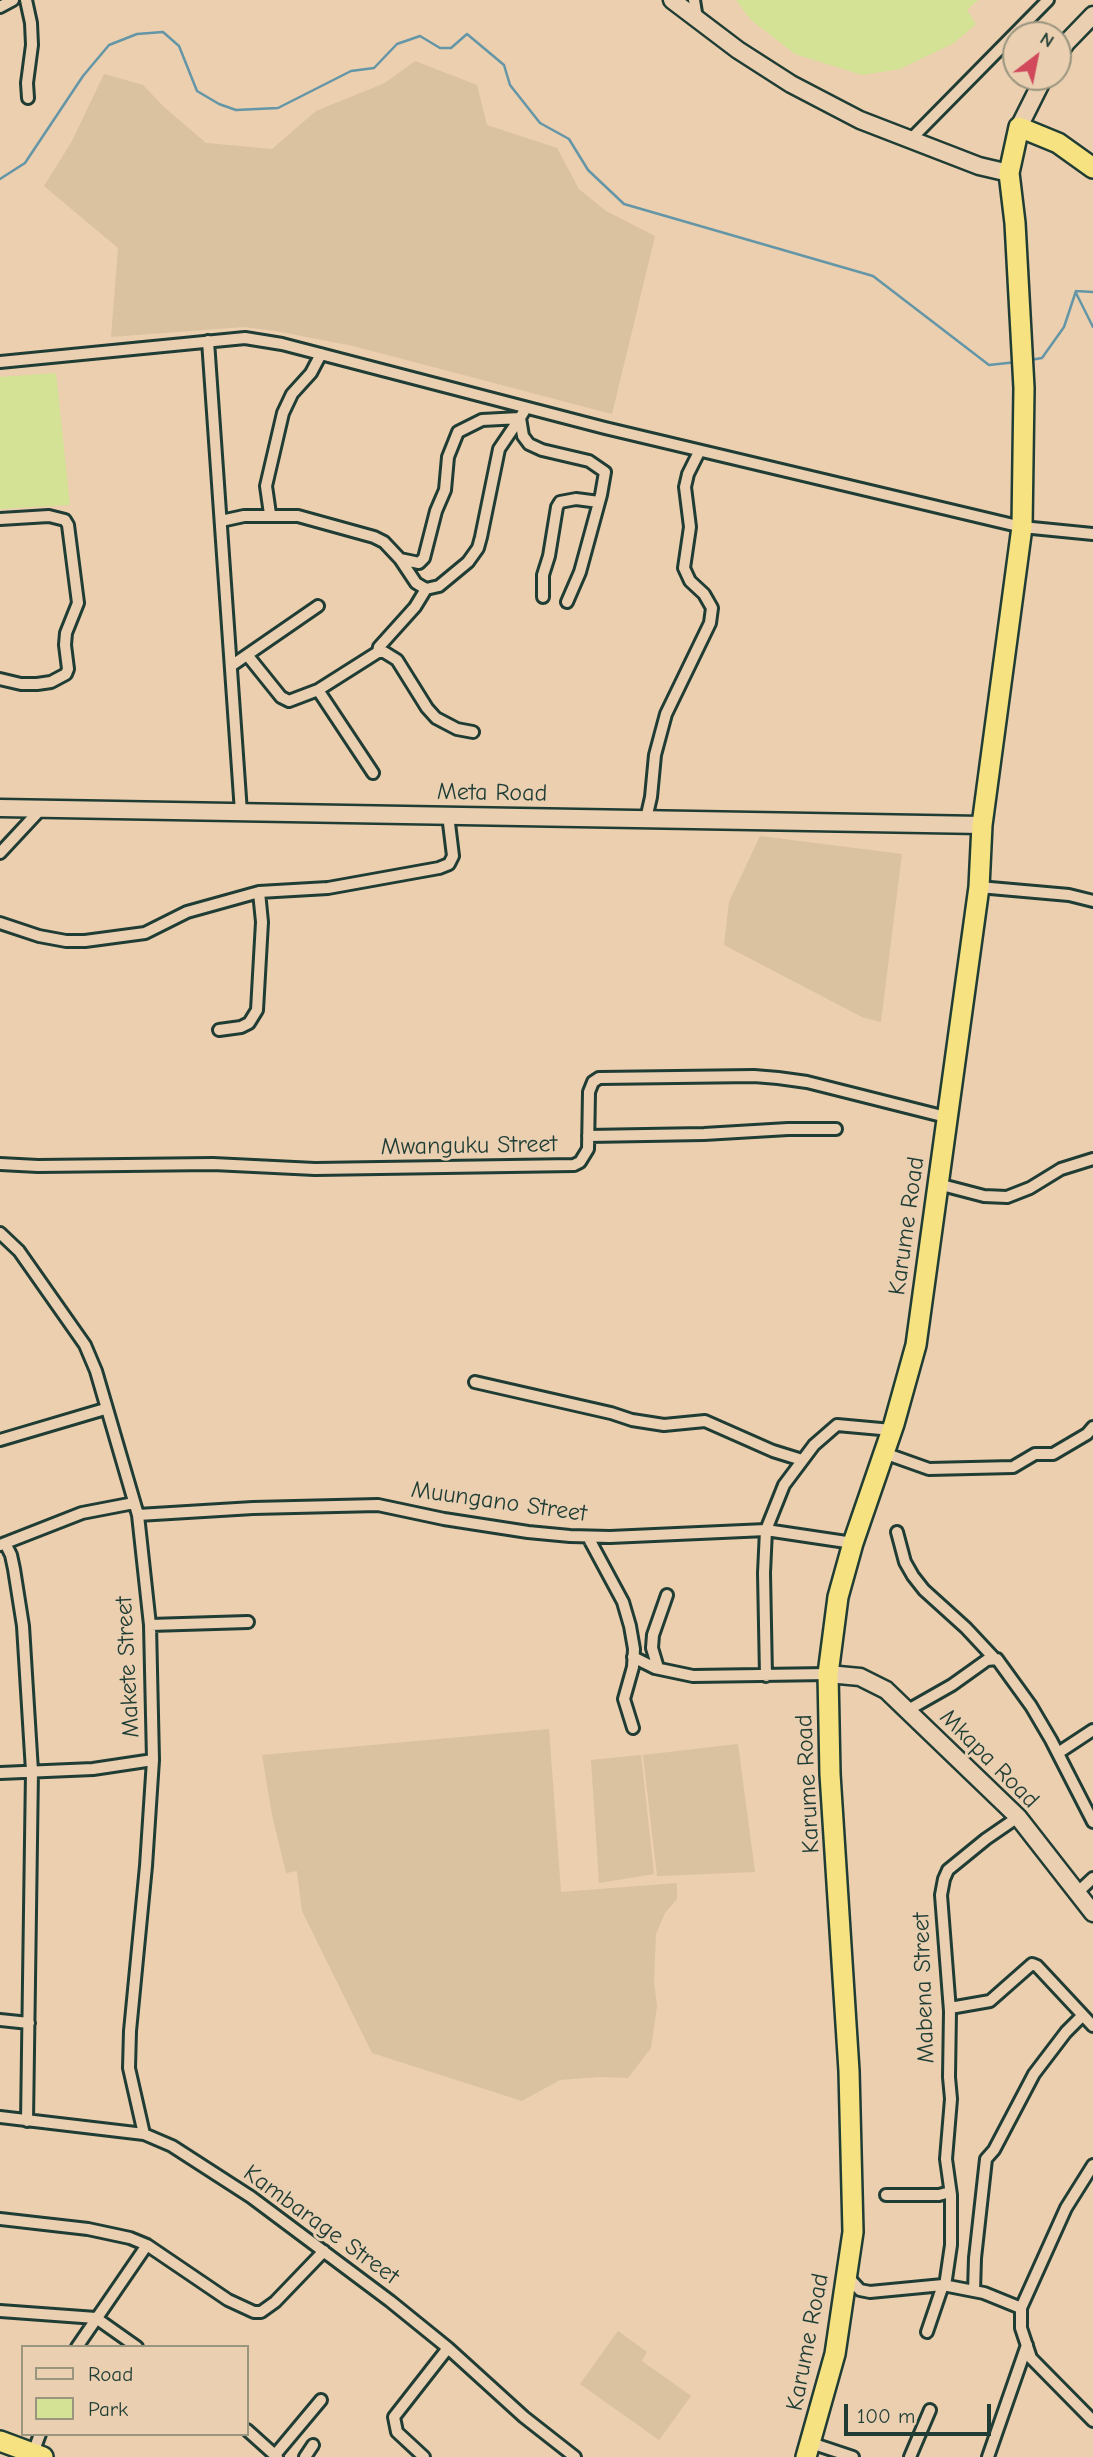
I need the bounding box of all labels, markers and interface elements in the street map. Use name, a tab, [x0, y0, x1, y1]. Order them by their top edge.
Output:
north arrow	[1002, 21, 1072, 91]
text: N	[1036, 27, 1058, 52]
street label: Meta Road	[436, 778, 548, 808]
street label: Mwanguku Street	[380, 1130, 558, 1162]
street label: Karume Road	[883, 1155, 931, 1297]
street label: Muungano Street	[409, 1475, 589, 1529]
street label: Makete Street	[110, 1595, 146, 1739]
street label: Mkapa Road	[933, 1703, 1045, 1815]
street label: Karume Road	[790, 1714, 826, 1854]
street label: Mabena Street	[907, 1912, 941, 2064]
street label: Kambarage Street	[238, 2159, 404, 2291]
street label: Karume Road	[781, 2271, 835, 2413]
legend	[21, 2345, 248, 2436]
text: Road	[88, 2362, 133, 2386]
scale bar	[848, 2390, 995, 2434]
text: Park	[88, 2397, 128, 2421]
text: 100 m	[857, 2404, 915, 2428]

